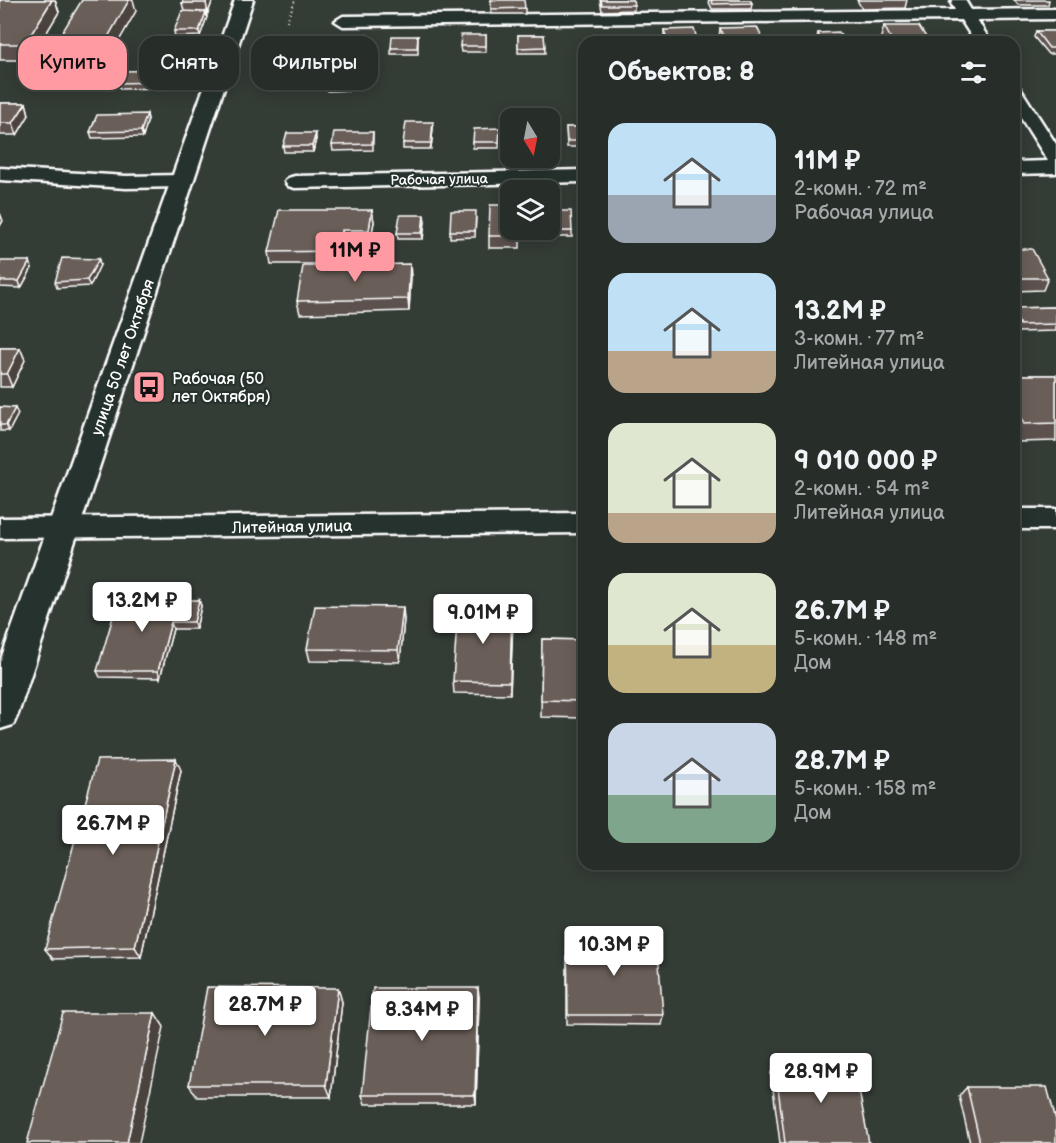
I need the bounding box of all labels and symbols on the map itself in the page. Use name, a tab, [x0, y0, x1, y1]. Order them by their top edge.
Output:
north arrow	[500, 108, 560, 168]
street label: Рабочая улица	[390, 170, 489, 189]
pin: 11M ₽	[313, 232, 397, 283]
street label: улица 50 лет Октября	[88, 277, 159, 438]
bus stop icon: Рабочая (50 лет Октября)	[131, 369, 167, 405]
place label: Рабочая (50 лет Октября)	[172, 370, 271, 407]
street label: Литейная улица	[231, 517, 353, 538]
pin: 13.2M ₽	[87, 582, 197, 633]
pin: 9.01M ₽	[428, 594, 538, 645]
pin: 26.7M ₽	[58, 805, 168, 856]
pin: 10.3M ₽	[559, 926, 669, 977]
pin: 28.7M ₽	[210, 986, 320, 1037]
pin: 8.34M ₽	[367, 991, 477, 1042]
pin: 28.9M ₽	[766, 1053, 876, 1104]

